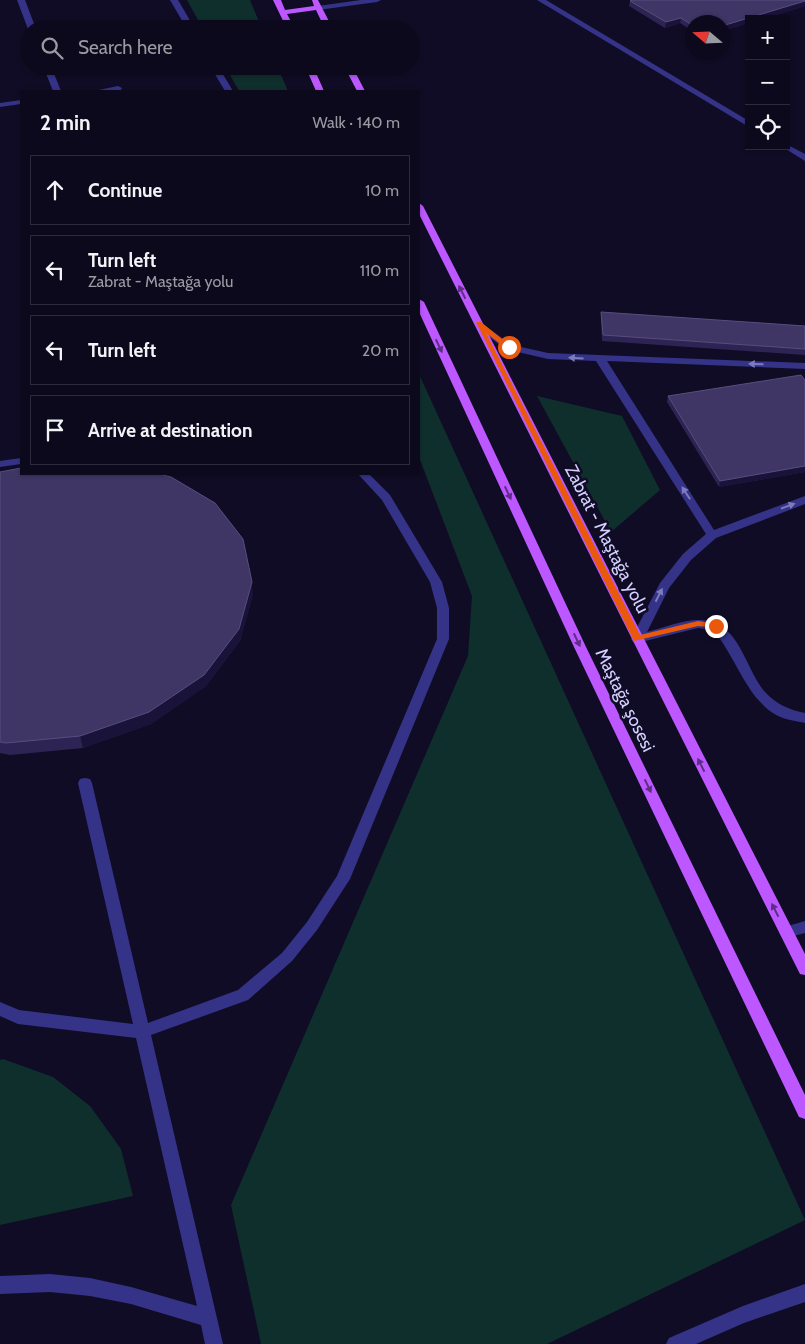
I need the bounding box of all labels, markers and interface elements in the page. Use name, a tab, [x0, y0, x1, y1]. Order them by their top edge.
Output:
north arrow	[685, 15, 730, 60]
map controls	[745, 15, 790, 150]
button: +	[745, 15, 790, 60]
search box	[20, 20, 420, 75]
icon: search	[38, 34, 66, 62]
text: Search here	[78, 36, 172, 59]
button: −	[745, 60, 790, 105]
button: locate	[745, 105, 790, 150]
text: 2 min	[40, 110, 91, 135]
text: Walk · 140 m	[313, 113, 400, 132]
icon: ahead	[41, 176, 69, 204]
text: Continue	[88, 179, 162, 202]
text: 10 m	[365, 181, 399, 200]
text: Turn left	[88, 249, 156, 272]
icon: left	[41, 256, 69, 284]
text: 110 m	[360, 261, 399, 280]
text: Zabrat - Maştağa yolu	[88, 272, 233, 291]
one-way arrow	[458, 284, 466, 299]
icon: left	[41, 336, 69, 364]
route start	[498, 336, 521, 359]
text: Turn left	[88, 339, 156, 362]
one-way arrow	[436, 339, 444, 353]
text: 20 m	[362, 341, 399, 360]
one-way arrow	[568, 353, 584, 361]
one-way arrow	[748, 359, 764, 367]
icon: arrive	[41, 416, 69, 444]
text: Arrive at destination	[88, 419, 252, 442]
street label: Zabrat - Maştağa yolu	[560, 461, 654, 617]
one-way arrow	[505, 486, 513, 500]
one-way arrow	[681, 487, 690, 500]
one-way arrow	[781, 502, 796, 510]
one-way arrow	[655, 588, 663, 603]
route end	[705, 615, 728, 638]
one-way arrow	[573, 633, 581, 647]
street label: Maştağa şosesi	[591, 645, 659, 755]
one-way arrow	[697, 758, 705, 772]
one-way arrow	[644, 779, 652, 794]
one-way arrow	[771, 902, 779, 917]

